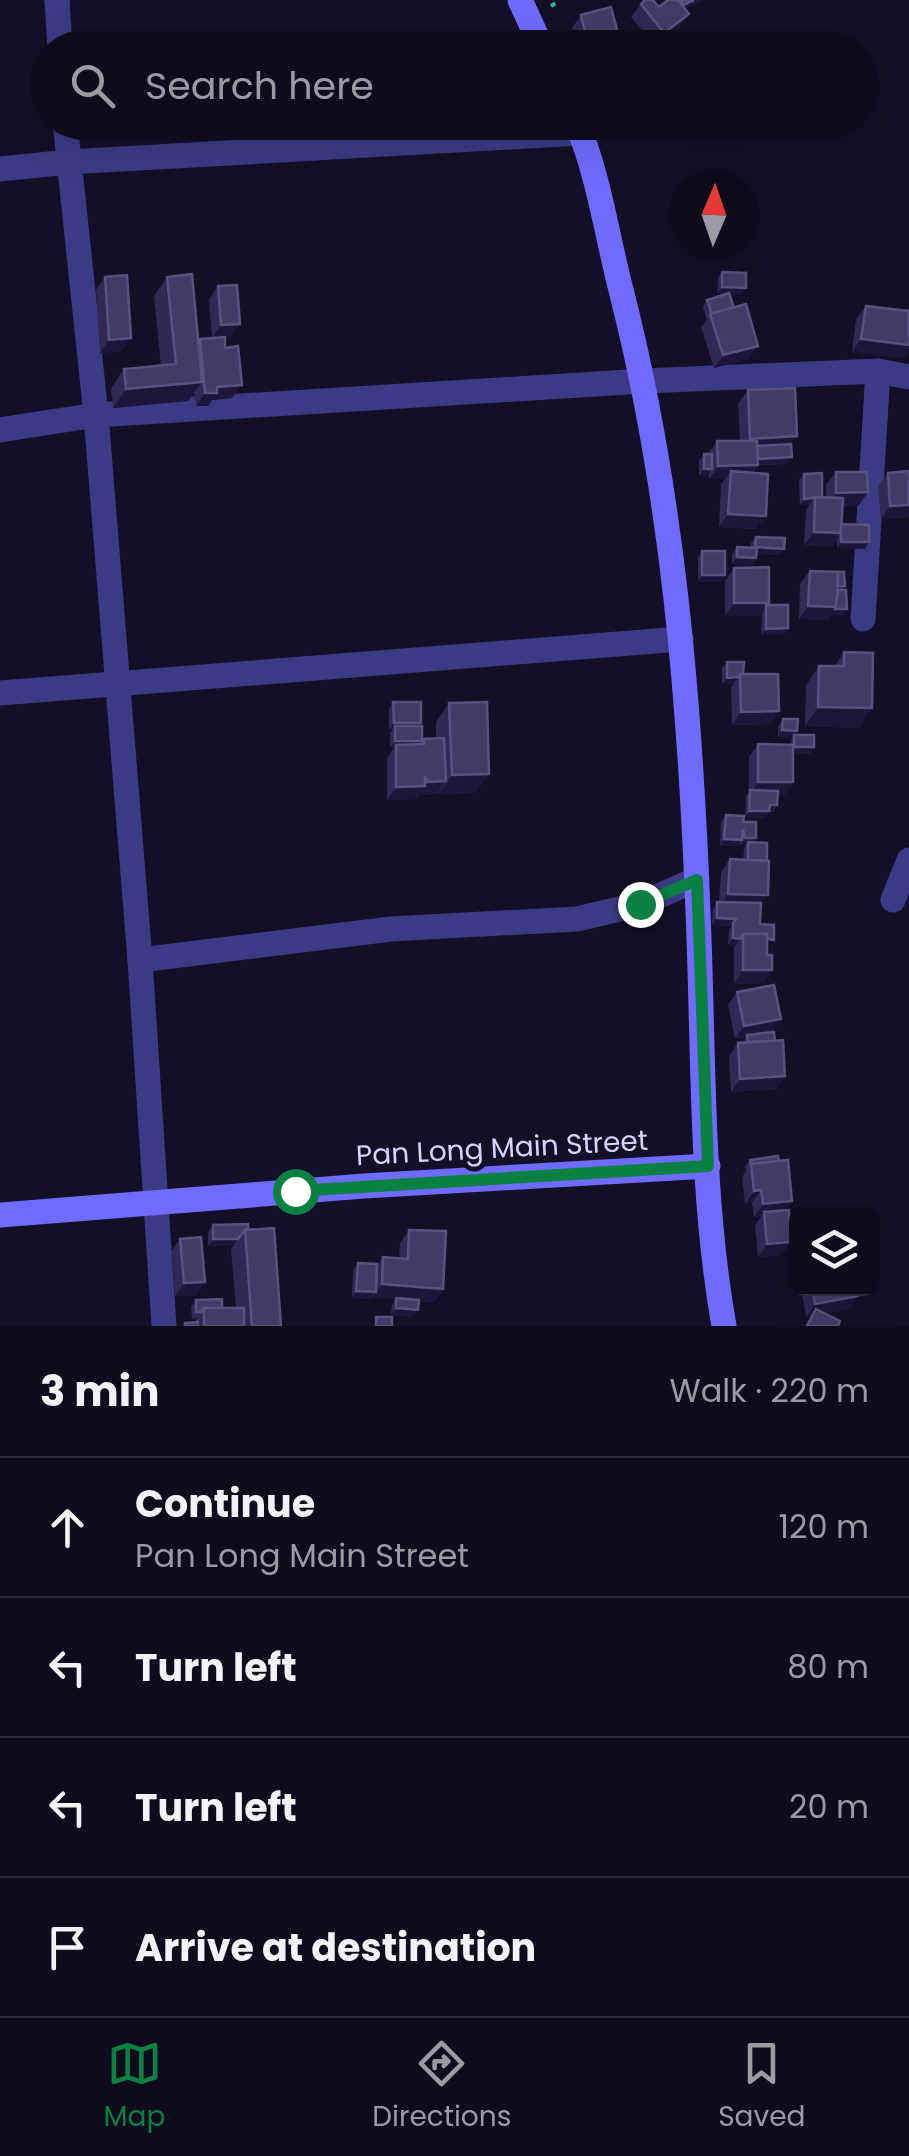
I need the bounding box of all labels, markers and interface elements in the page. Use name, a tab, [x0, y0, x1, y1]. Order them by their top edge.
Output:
search box	[30, 30, 879, 140]
icon: search	[65, 58, 120, 113]
text: Search here	[145, 59, 374, 112]
north arrow	[669, 170, 759, 260]
route end	[618, 882, 664, 928]
street label: Pan Long Main Street	[355, 1121, 649, 1175]
route start	[273, 1169, 319, 1215]
map controls	[789, 1206, 879, 1296]
button: layers	[789, 1206, 879, 1296]
text: 3 min	[40, 1362, 160, 1421]
text: Walk · 220 m	[670, 1368, 869, 1413]
text: Continue	[135, 1477, 315, 1530]
icon: ahead	[40, 1500, 95, 1555]
text: 120 m	[779, 1504, 869, 1549]
text: Pan Long Main Street	[135, 1533, 469, 1578]
icon: left	[40, 1640, 95, 1695]
text: Turn left	[135, 1641, 297, 1694]
text: 80 m	[787, 1644, 869, 1689]
icon: left	[40, 1780, 95, 1835]
text: Turn left	[135, 1781, 297, 1834]
text: 20 m	[789, 1784, 869, 1829]
icon: arrive	[40, 1920, 95, 1975]
text: Arrive at destination	[135, 1921, 536, 1974]
tab: Map	[103, 2036, 165, 2138]
tab: Directions	[372, 2036, 511, 2138]
tab: Saved	[718, 2036, 806, 2138]

